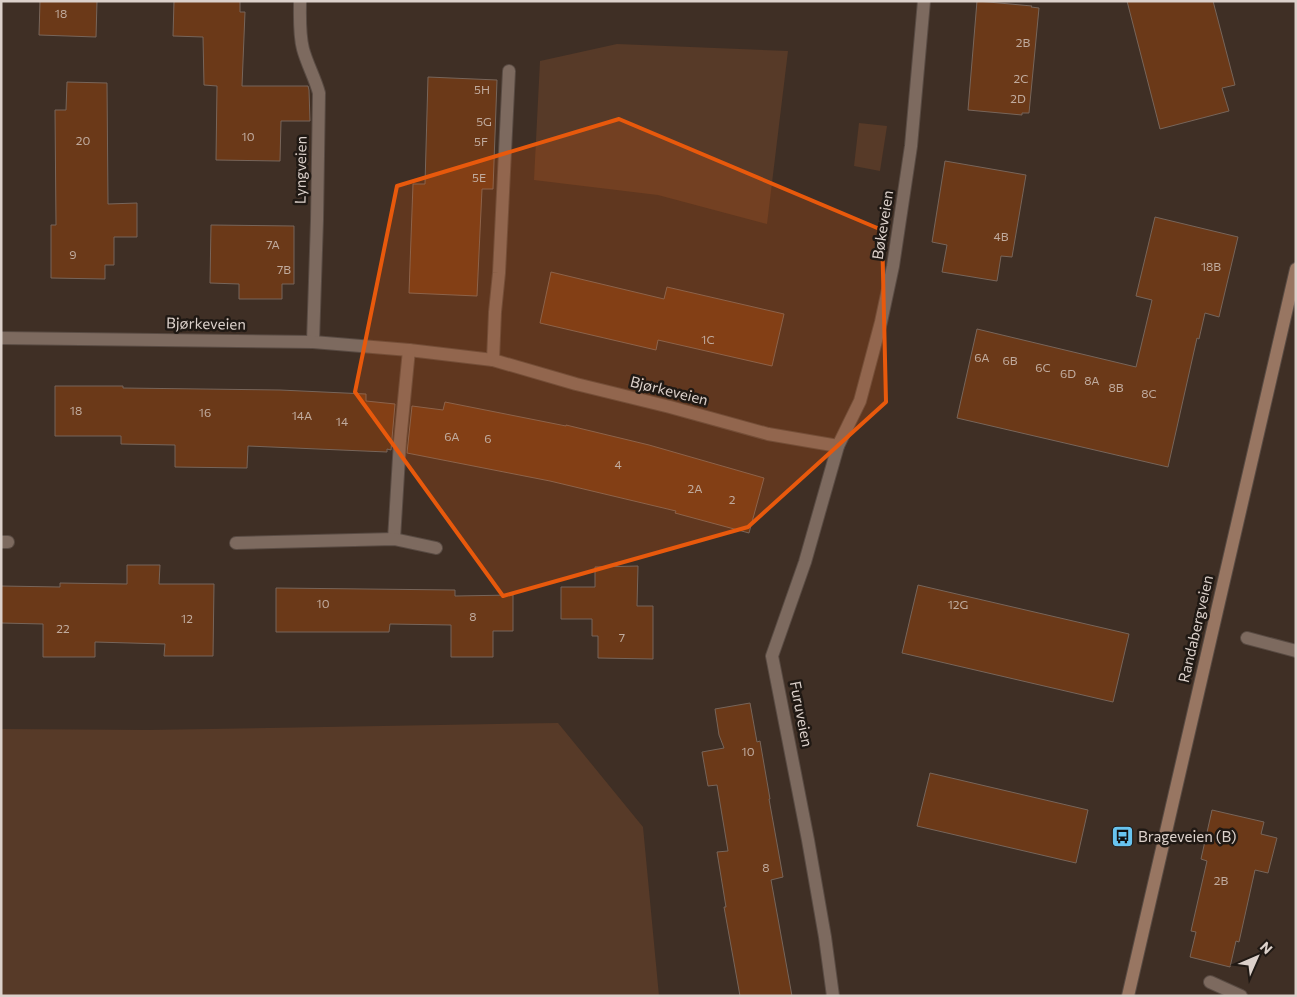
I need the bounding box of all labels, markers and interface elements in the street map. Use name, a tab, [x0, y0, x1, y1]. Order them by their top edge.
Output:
house number: 18	[55, 6, 67, 20]
house number: 2B	[1016, 35, 1030, 49]
house number: 2C	[1014, 71, 1028, 85]
house number: 5H	[474, 82, 490, 96]
house number: 2D	[1010, 91, 1026, 105]
house number: 5G	[476, 114, 492, 128]
house number: 10	[242, 129, 255, 143]
house number: 20	[76, 133, 90, 147]
house number: 5F	[474, 134, 488, 148]
street label: Lyngveien	[290, 136, 310, 204]
house number: 5E	[472, 170, 486, 184]
street label: Bøkeveien	[868, 189, 896, 261]
house number: 4B	[994, 229, 1009, 243]
house number: 7A	[266, 237, 280, 251]
house number: 9	[69, 247, 77, 261]
house number: 18B	[1201, 259, 1221, 273]
house number: 7B	[277, 262, 291, 276]
street label: Bjørkeveien	[166, 313, 246, 333]
house number: 1C	[701, 332, 715, 346]
house number: 6A	[974, 350, 990, 364]
house number: 6B	[1002, 353, 1018, 367]
house number: 6C	[1035, 360, 1051, 374]
house number: 6D	[1060, 366, 1076, 380]
street label: Bjørkeveien	[628, 372, 710, 408]
house number: 8A	[1084, 373, 1100, 387]
house number: 8B	[1108, 380, 1124, 394]
house number: 8C	[1141, 386, 1157, 400]
house number: 18	[70, 403, 82, 417]
house number: 16	[199, 405, 211, 419]
house number: 14A	[292, 408, 312, 422]
house number: 14	[336, 414, 348, 428]
house number: 6A	[444, 429, 460, 443]
house number: 6	[484, 431, 492, 445]
house number: 4	[614, 457, 622, 471]
house number: 2A	[688, 481, 702, 495]
house number: 2	[729, 492, 736, 506]
street label: Randabergveien	[1174, 573, 1216, 684]
house number: 10	[317, 596, 330, 610]
house number: 12G	[948, 597, 968, 611]
house number: 8	[469, 609, 477, 623]
house number: 12	[181, 611, 193, 625]
house number: 22	[56, 621, 70, 635]
house number: 7	[619, 630, 625, 644]
street label: Furuveien	[787, 679, 817, 748]
house number: 10	[742, 744, 755, 758]
bus stop icon: Brageveien (B)	[1110, 825, 1134, 849]
place label: Brageveien (B)	[1138, 827, 1237, 845]
house number: 8	[762, 860, 770, 874]
house number: 2B	[1214, 873, 1228, 887]
north arrow	[1232, 932, 1282, 982]
text: N	[1257, 938, 1276, 957]

